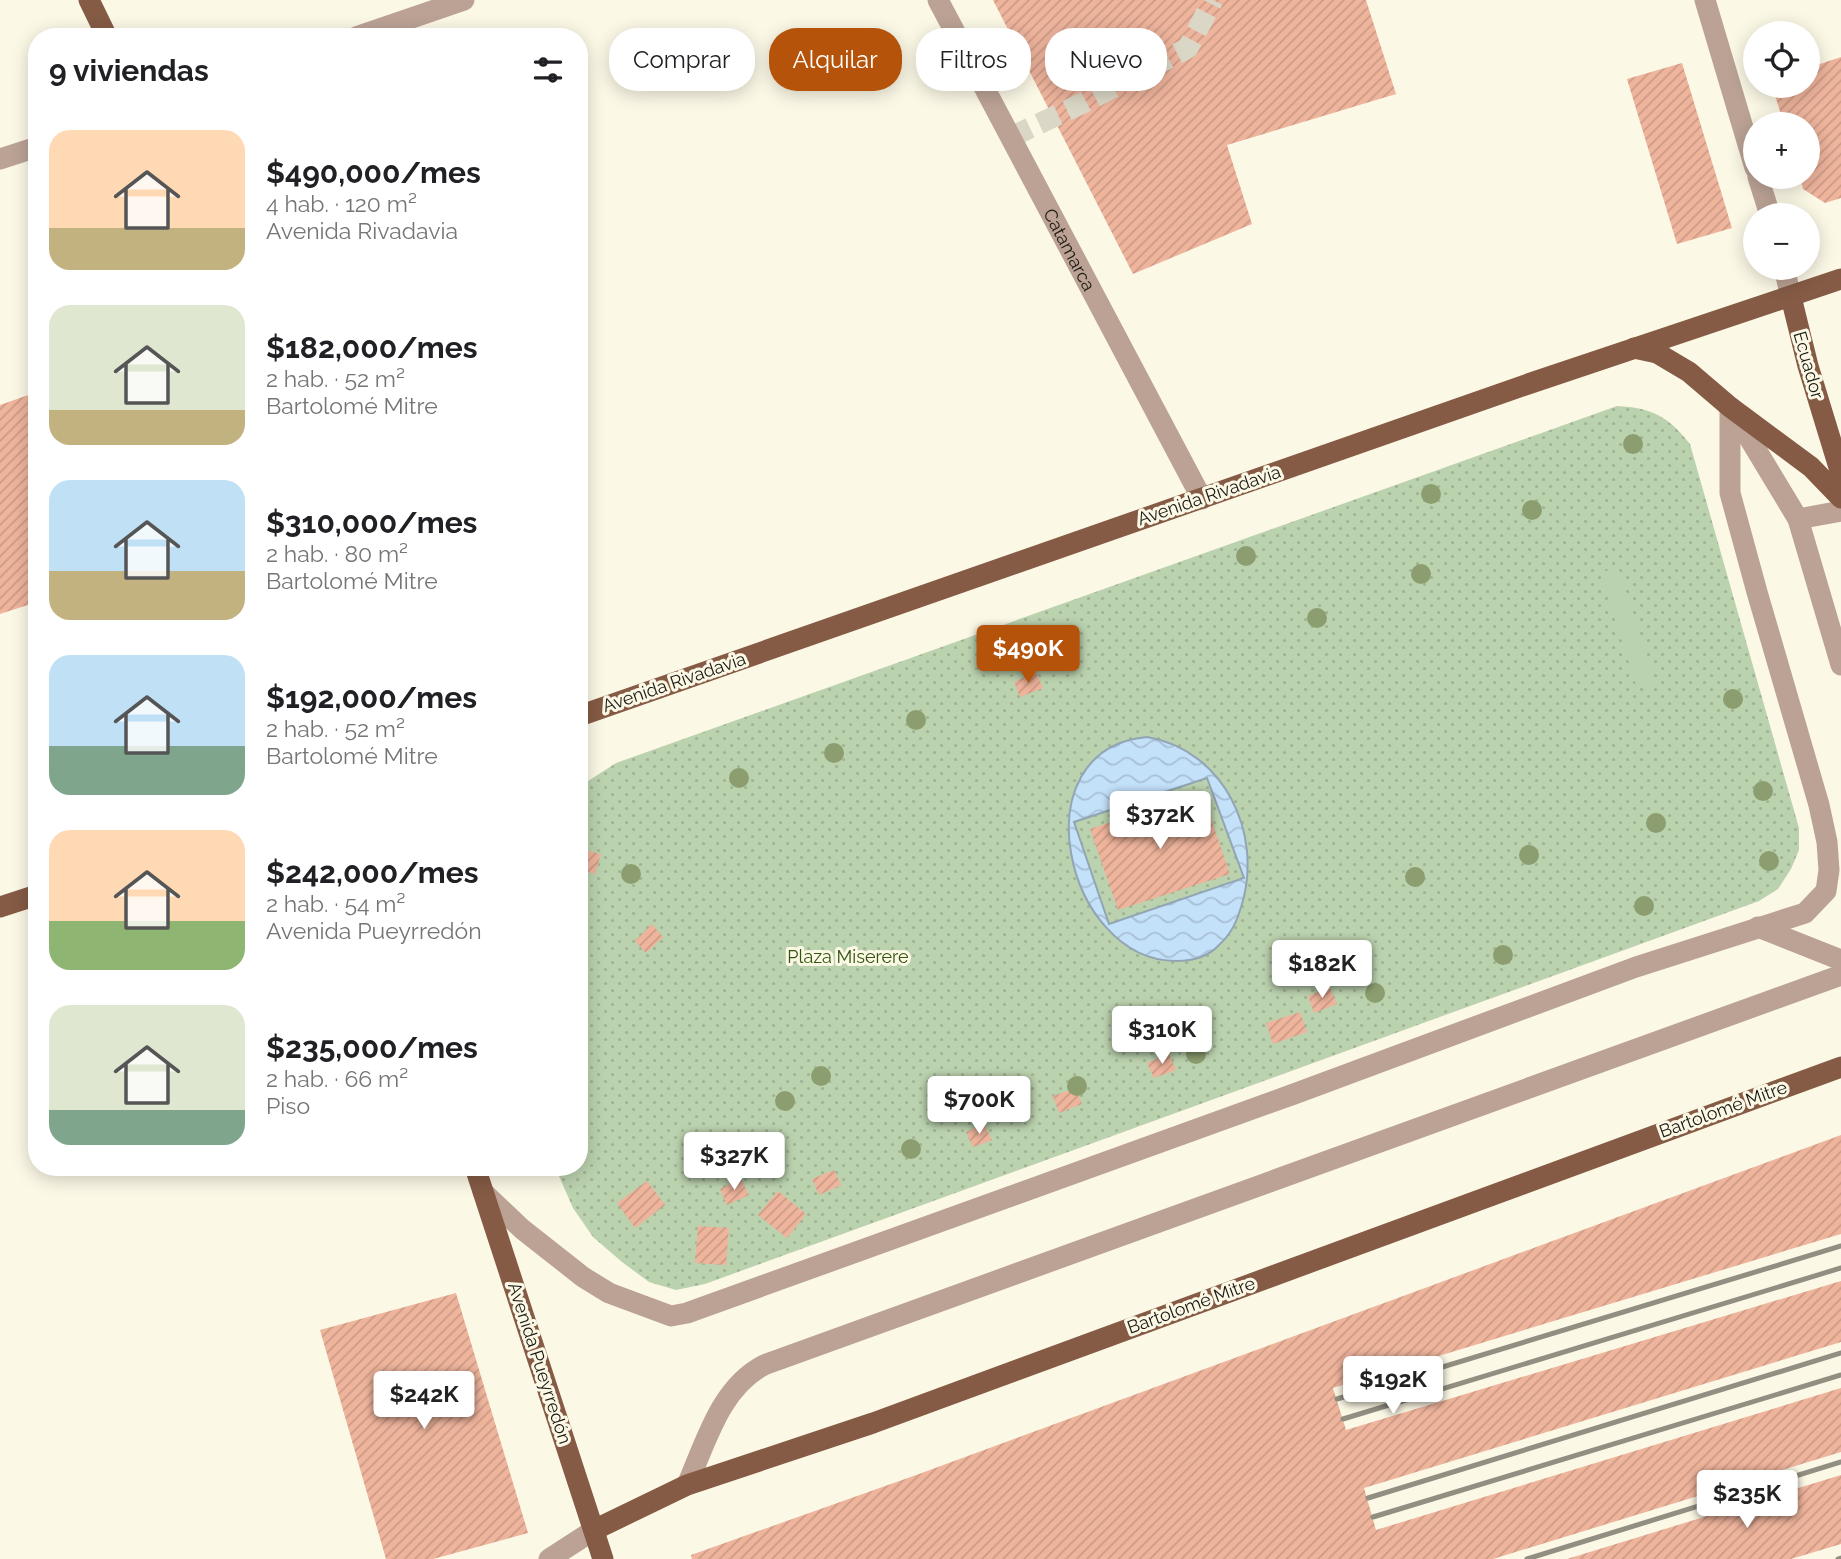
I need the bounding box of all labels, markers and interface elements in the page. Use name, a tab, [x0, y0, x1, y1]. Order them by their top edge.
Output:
map controls	[1743, 21, 1820, 280]
button: locate	[1743, 21, 1820, 98]
chip: Comprar	[609, 28, 755, 91]
chip: Alquilar	[769, 28, 902, 91]
chip: Filtros	[916, 28, 1031, 91]
chip: Nuevo	[1045, 28, 1167, 91]
icon: filters	[529, 51, 567, 89]
text: 9 viviendas	[49, 53, 209, 88]
button: +	[1743, 112, 1820, 189]
text: $490,000/mes	[266, 155, 481, 190]
icon: home	[105, 158, 189, 242]
text: 4 hab. · 120 m²	[266, 190, 417, 217]
button: −	[1743, 203, 1820, 280]
street label: Catamarca	[1040, 205, 1100, 294]
text: Avenida Rivadavia	[266, 217, 458, 244]
street label: Ecuador	[1789, 329, 1829, 402]
text: $182,000/mes	[266, 330, 477, 365]
icon: home	[105, 333, 189, 417]
text: 2 hab. · 52 m²	[266, 365, 405, 392]
text: Bartolomé Mitre	[266, 392, 438, 419]
street label: Avenida Rivadavia	[1135, 461, 1283, 529]
text: $310,000/mes	[266, 505, 477, 540]
icon: home	[105, 508, 189, 592]
text: 2 hab. · 80 m²	[266, 540, 408, 567]
text: Bartolomé Mitre	[266, 567, 438, 594]
pin: $490K	[979, 626, 1077, 685]
text: $490K	[993, 634, 1063, 661]
street label: Avenida Rivadavia	[600, 648, 748, 716]
text: $192,000/mes	[266, 680, 477, 715]
icon: home	[105, 683, 189, 767]
text: 2 hab. · 52 m²	[266, 715, 405, 742]
text: Bartolomé Mitre	[266, 742, 438, 769]
pin: $372K	[1111, 792, 1209, 851]
text: $372K	[1126, 800, 1194, 827]
text: $242,000/mes	[266, 855, 479, 890]
icon: home	[105, 858, 189, 942]
text: 2 hab. · 54 m²	[266, 890, 405, 917]
text: Avenida Pueyrredón	[266, 917, 482, 944]
pin: $182K	[1273, 940, 1371, 1000]
park label: Plaza Miserere	[787, 946, 909, 967]
text: $182K	[1288, 949, 1356, 976]
pin: $310K	[1113, 1006, 1211, 1066]
text: $310K	[1128, 1015, 1196, 1042]
text: $235,000/mes	[266, 1030, 478, 1065]
icon: home	[105, 1033, 189, 1117]
text: 2 hab. · 66 m²	[266, 1065, 408, 1092]
pin: $700K	[930, 1076, 1028, 1136]
street label: Bartolomé Mitre	[1656, 1076, 1790, 1142]
text: $700K	[943, 1085, 1015, 1112]
text: Piso	[266, 1092, 310, 1119]
pin: $327K	[685, 1132, 783, 1192]
text: $327K	[700, 1141, 768, 1168]
street label: Bartolomé Mitre	[1124, 1272, 1258, 1338]
street label: Avenida Pueyrredón	[504, 1280, 576, 1446]
pin: $192K	[1344, 1356, 1442, 1416]
text: $192K	[1359, 1365, 1427, 1392]
pin: $242K	[375, 1372, 473, 1431]
text: $242K	[389, 1380, 459, 1407]
pin: $235K	[1698, 1470, 1796, 1530]
text: $235K	[1713, 1479, 1781, 1506]

